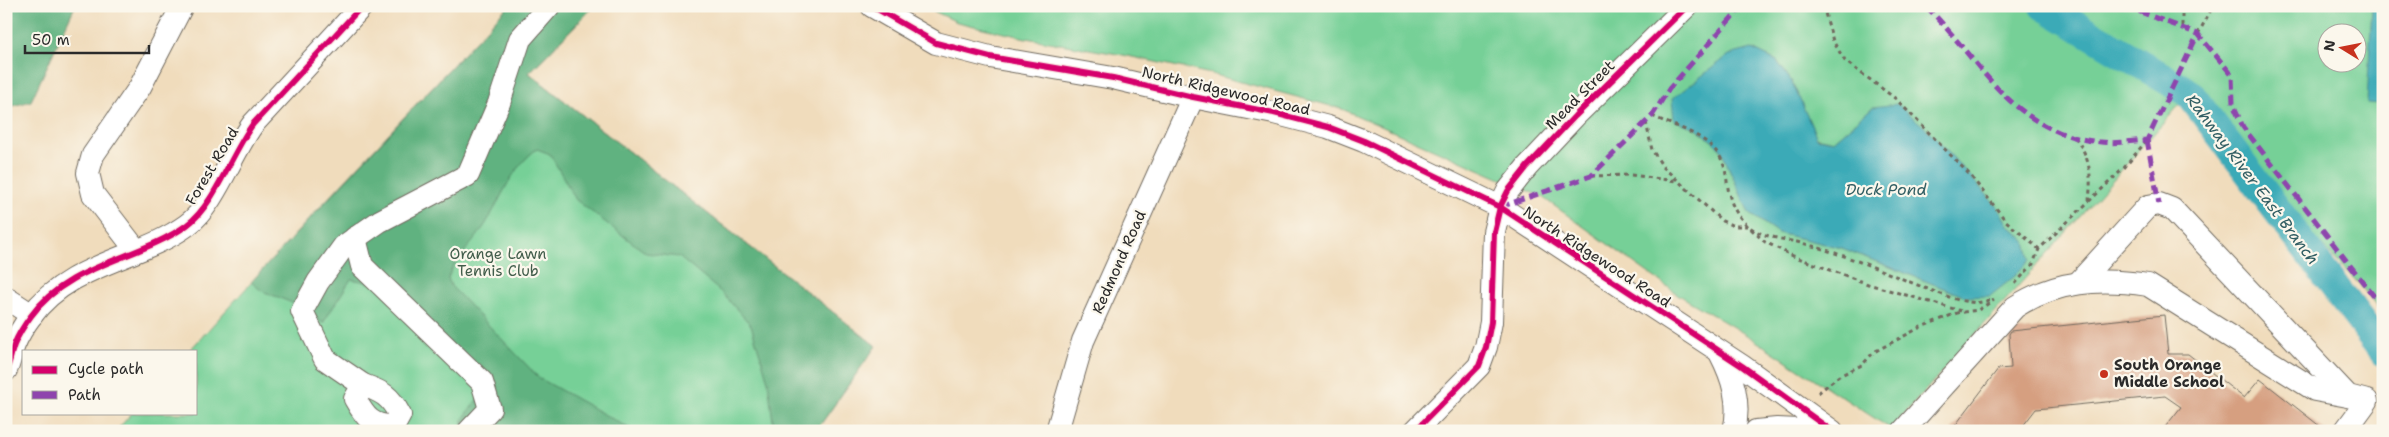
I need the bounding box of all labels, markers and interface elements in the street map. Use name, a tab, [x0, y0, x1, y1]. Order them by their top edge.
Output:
scale bar	[25, 22, 149, 54]
north arrow	[2316, 22, 2366, 72]
text: 50 m	[32, 30, 70, 50]
text: N	[2319, 39, 2339, 53]
street label: Mead Street	[1541, 56, 1619, 134]
street label: North Ridgewood Road	[1140, 62, 1313, 120]
water label: Rahway River East Branch	[2182, 90, 2324, 269]
street label: Forest Road	[181, 123, 243, 209]
water label: Duck Pond	[1845, 179, 1927, 200]
street label: North Ridgewood Road	[1519, 202, 1675, 313]
street label: Redmond Road	[1087, 207, 1151, 317]
park label: Orange Lawn Tennis Club	[449, 244, 547, 281]
legend	[22, 350, 198, 414]
place label: South Orange Middle School	[2114, 355, 2224, 392]
text: Cycle path	[68, 359, 144, 379]
marker: South Orange Middle School	[2098, 368, 2110, 380]
text: Path	[68, 385, 101, 405]

